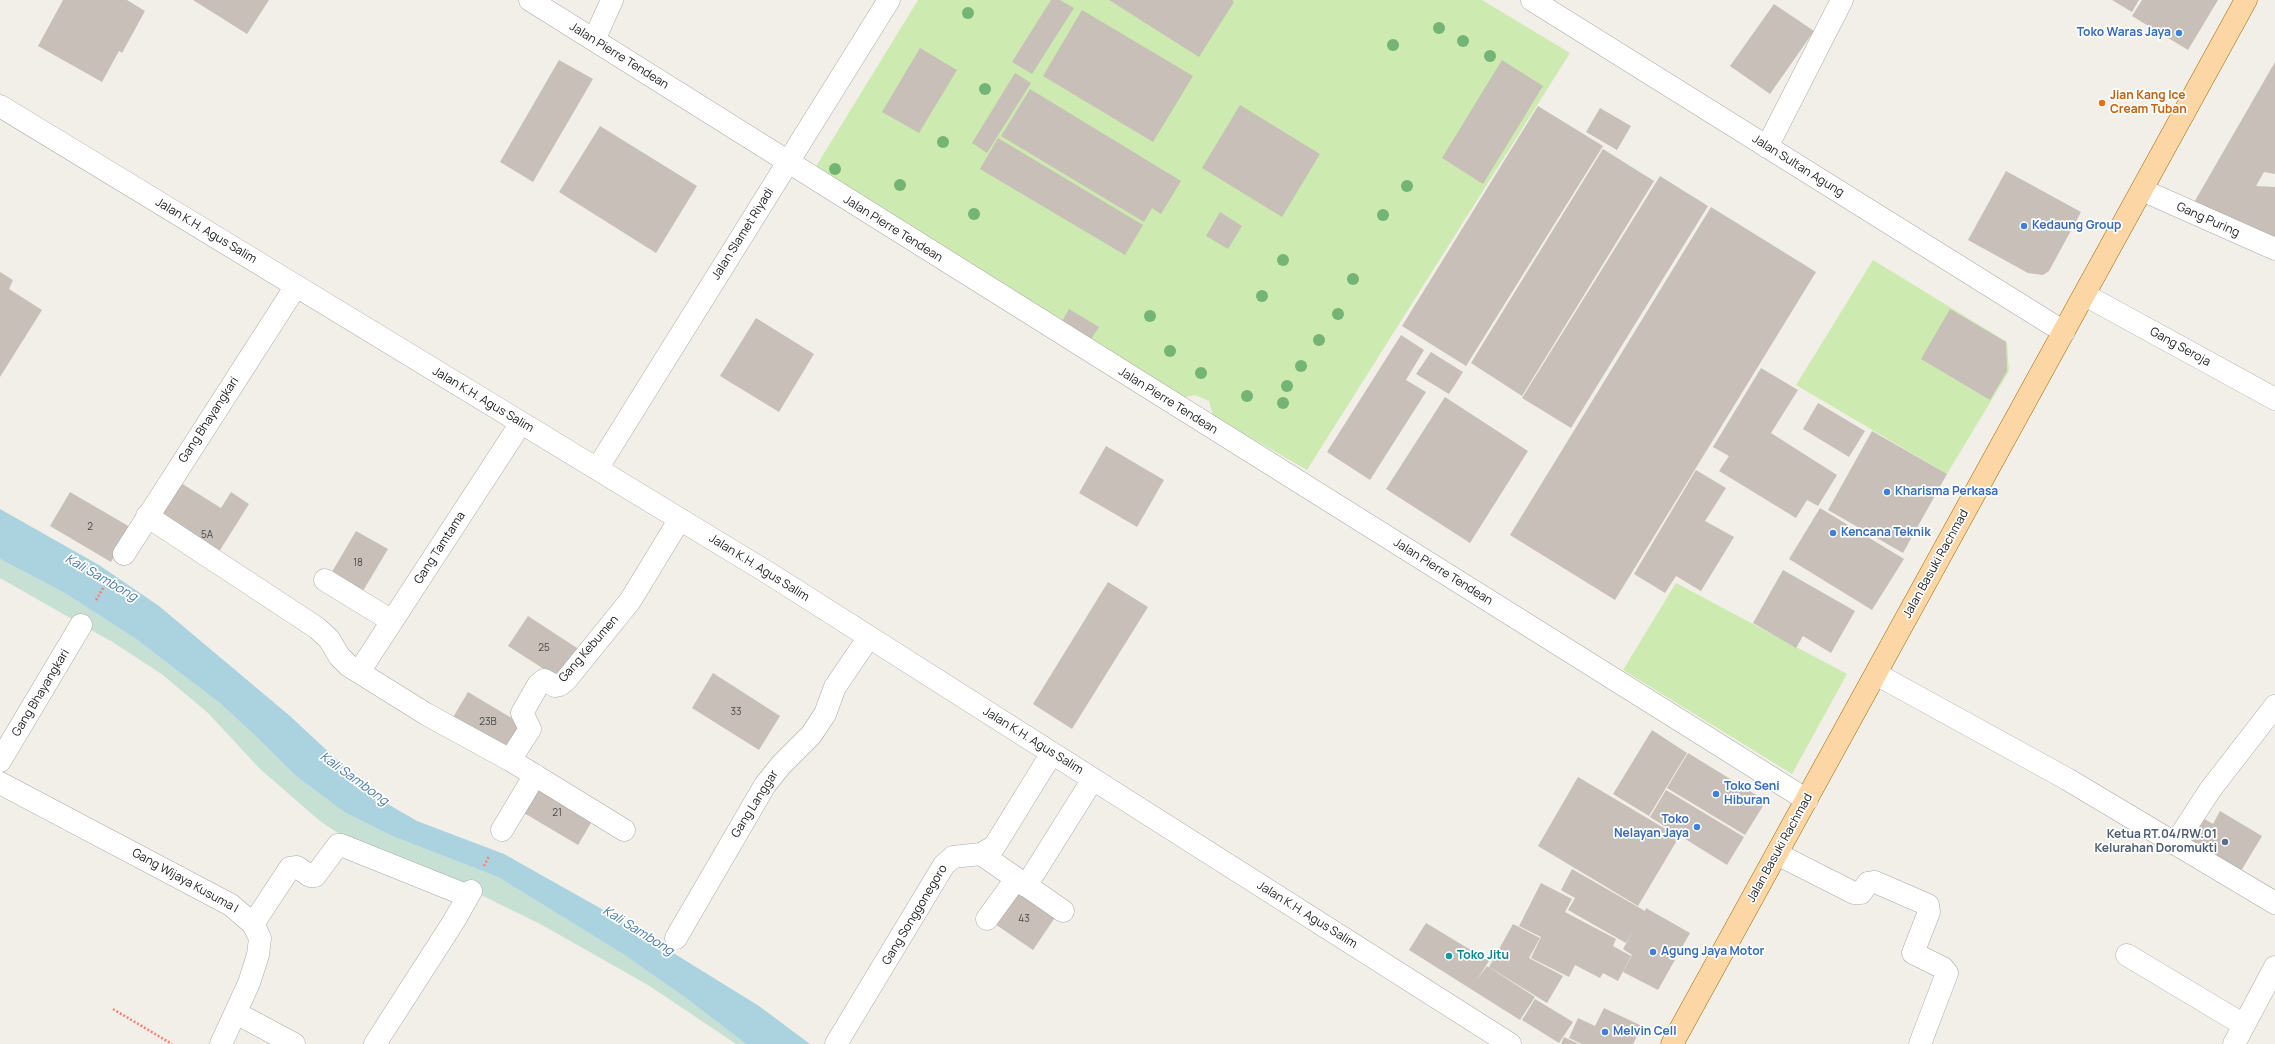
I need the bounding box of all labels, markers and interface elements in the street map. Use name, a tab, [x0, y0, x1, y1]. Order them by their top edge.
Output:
street label: Jalan Pierre Tendean	[567, 20, 671, 92]
place label: Toko Waras Jaya	[2077, 26, 2171, 40]
marker: Toko Waras Jaya	[2174, 28, 2184, 38]
place label: Jian Kang Ice Cream Tuban	[2110, 89, 2187, 117]
marker: Jian Kang Ice Cream Tuban	[2097, 98, 2107, 108]
street label: Jalan Sultan Agung	[1749, 132, 1847, 200]
street label: Jalan Slamet Riyadi	[709, 185, 777, 283]
street label: Jalan Pierre Tendean	[841, 193, 945, 265]
street label: Jalan K.H. Agus Salim	[153, 195, 259, 267]
street label: Gang Puring	[2174, 200, 2242, 240]
place label: Kedaung Group	[2032, 219, 2121, 233]
marker: Kedaung Group	[2019, 221, 2029, 231]
street label: Gang Seroja	[2147, 324, 2213, 370]
street label: Jalan K.H. Agus Salim	[430, 364, 536, 436]
street label: Jalan Pierre Tendean	[1116, 365, 1220, 437]
street label: Gang Bhayangkari	[176, 374, 242, 466]
place label: Kharisma Perkasa	[1895, 485, 1998, 499]
marker: Kharisma Perkasa	[1882, 487, 1892, 497]
street label: Jalan Basuki Rachmad	[1900, 507, 1972, 621]
street label: Gang Tamtama	[411, 509, 469, 587]
house number: 2	[87, 521, 93, 533]
place label: Kencana Teknik	[1841, 526, 1931, 540]
marker: Kencana Teknik	[1828, 528, 1838, 538]
house number: 5A	[201, 529, 213, 541]
street label: Jalan K.H. Agus Salim	[706, 531, 812, 605]
street label: Jalan Pierre Tendean	[1391, 536, 1495, 608]
water label: Kali Sambong	[62, 551, 140, 605]
house number: 18	[353, 557, 363, 569]
street label: Gang Kebumen	[556, 613, 622, 685]
house number: 25	[538, 642, 550, 654]
street label: Gang Bhayangkari	[9, 647, 73, 739]
street label: Jalan K.H. Agus Salim	[980, 704, 1086, 778]
house number: 33	[730, 706, 742, 718]
house number: 23B	[479, 716, 497, 728]
water label: Kali Sambong	[317, 749, 391, 809]
street label: Gang Langgar	[729, 768, 781, 840]
place label: Toko Seni Hiburan	[1724, 780, 1780, 808]
marker: Toko Seni Hiburan	[1711, 789, 1721, 799]
street label: Jalan Basuki Rachmad	[1744, 791, 1816, 905]
house number: 21	[552, 807, 562, 819]
place label: Toko Nelayan Jaya	[1614, 813, 1689, 841]
marker: Toko Nelayan Jaya	[1692, 822, 1702, 832]
place label: Ketua RT.04/RW.01 Kelurahan Doromukti	[2095, 828, 2217, 856]
marker: Ketua RT.04/RW.01 Kelurahan Doromukti	[2220, 837, 2230, 847]
street label: Gang Wijaya Kusuma I	[129, 846, 241, 916]
street label: Gang Songgonegoro	[879, 862, 951, 968]
street label: Jalan K.H. Agus Salim	[1254, 878, 1360, 952]
water label: Kali Sambong	[600, 903, 676, 959]
house number: 43	[1018, 913, 1030, 925]
place label: Agung Jaya Motor	[1661, 945, 1764, 959]
marker: Agung Jaya Motor	[1648, 947, 1658, 957]
place label: Toko Jitu	[1457, 949, 1509, 963]
marker: Toko Jitu	[1444, 951, 1454, 961]
place label: Melvin Cell	[1613, 1025, 1677, 1039]
marker: Melvin Cell	[1600, 1027, 1610, 1037]

